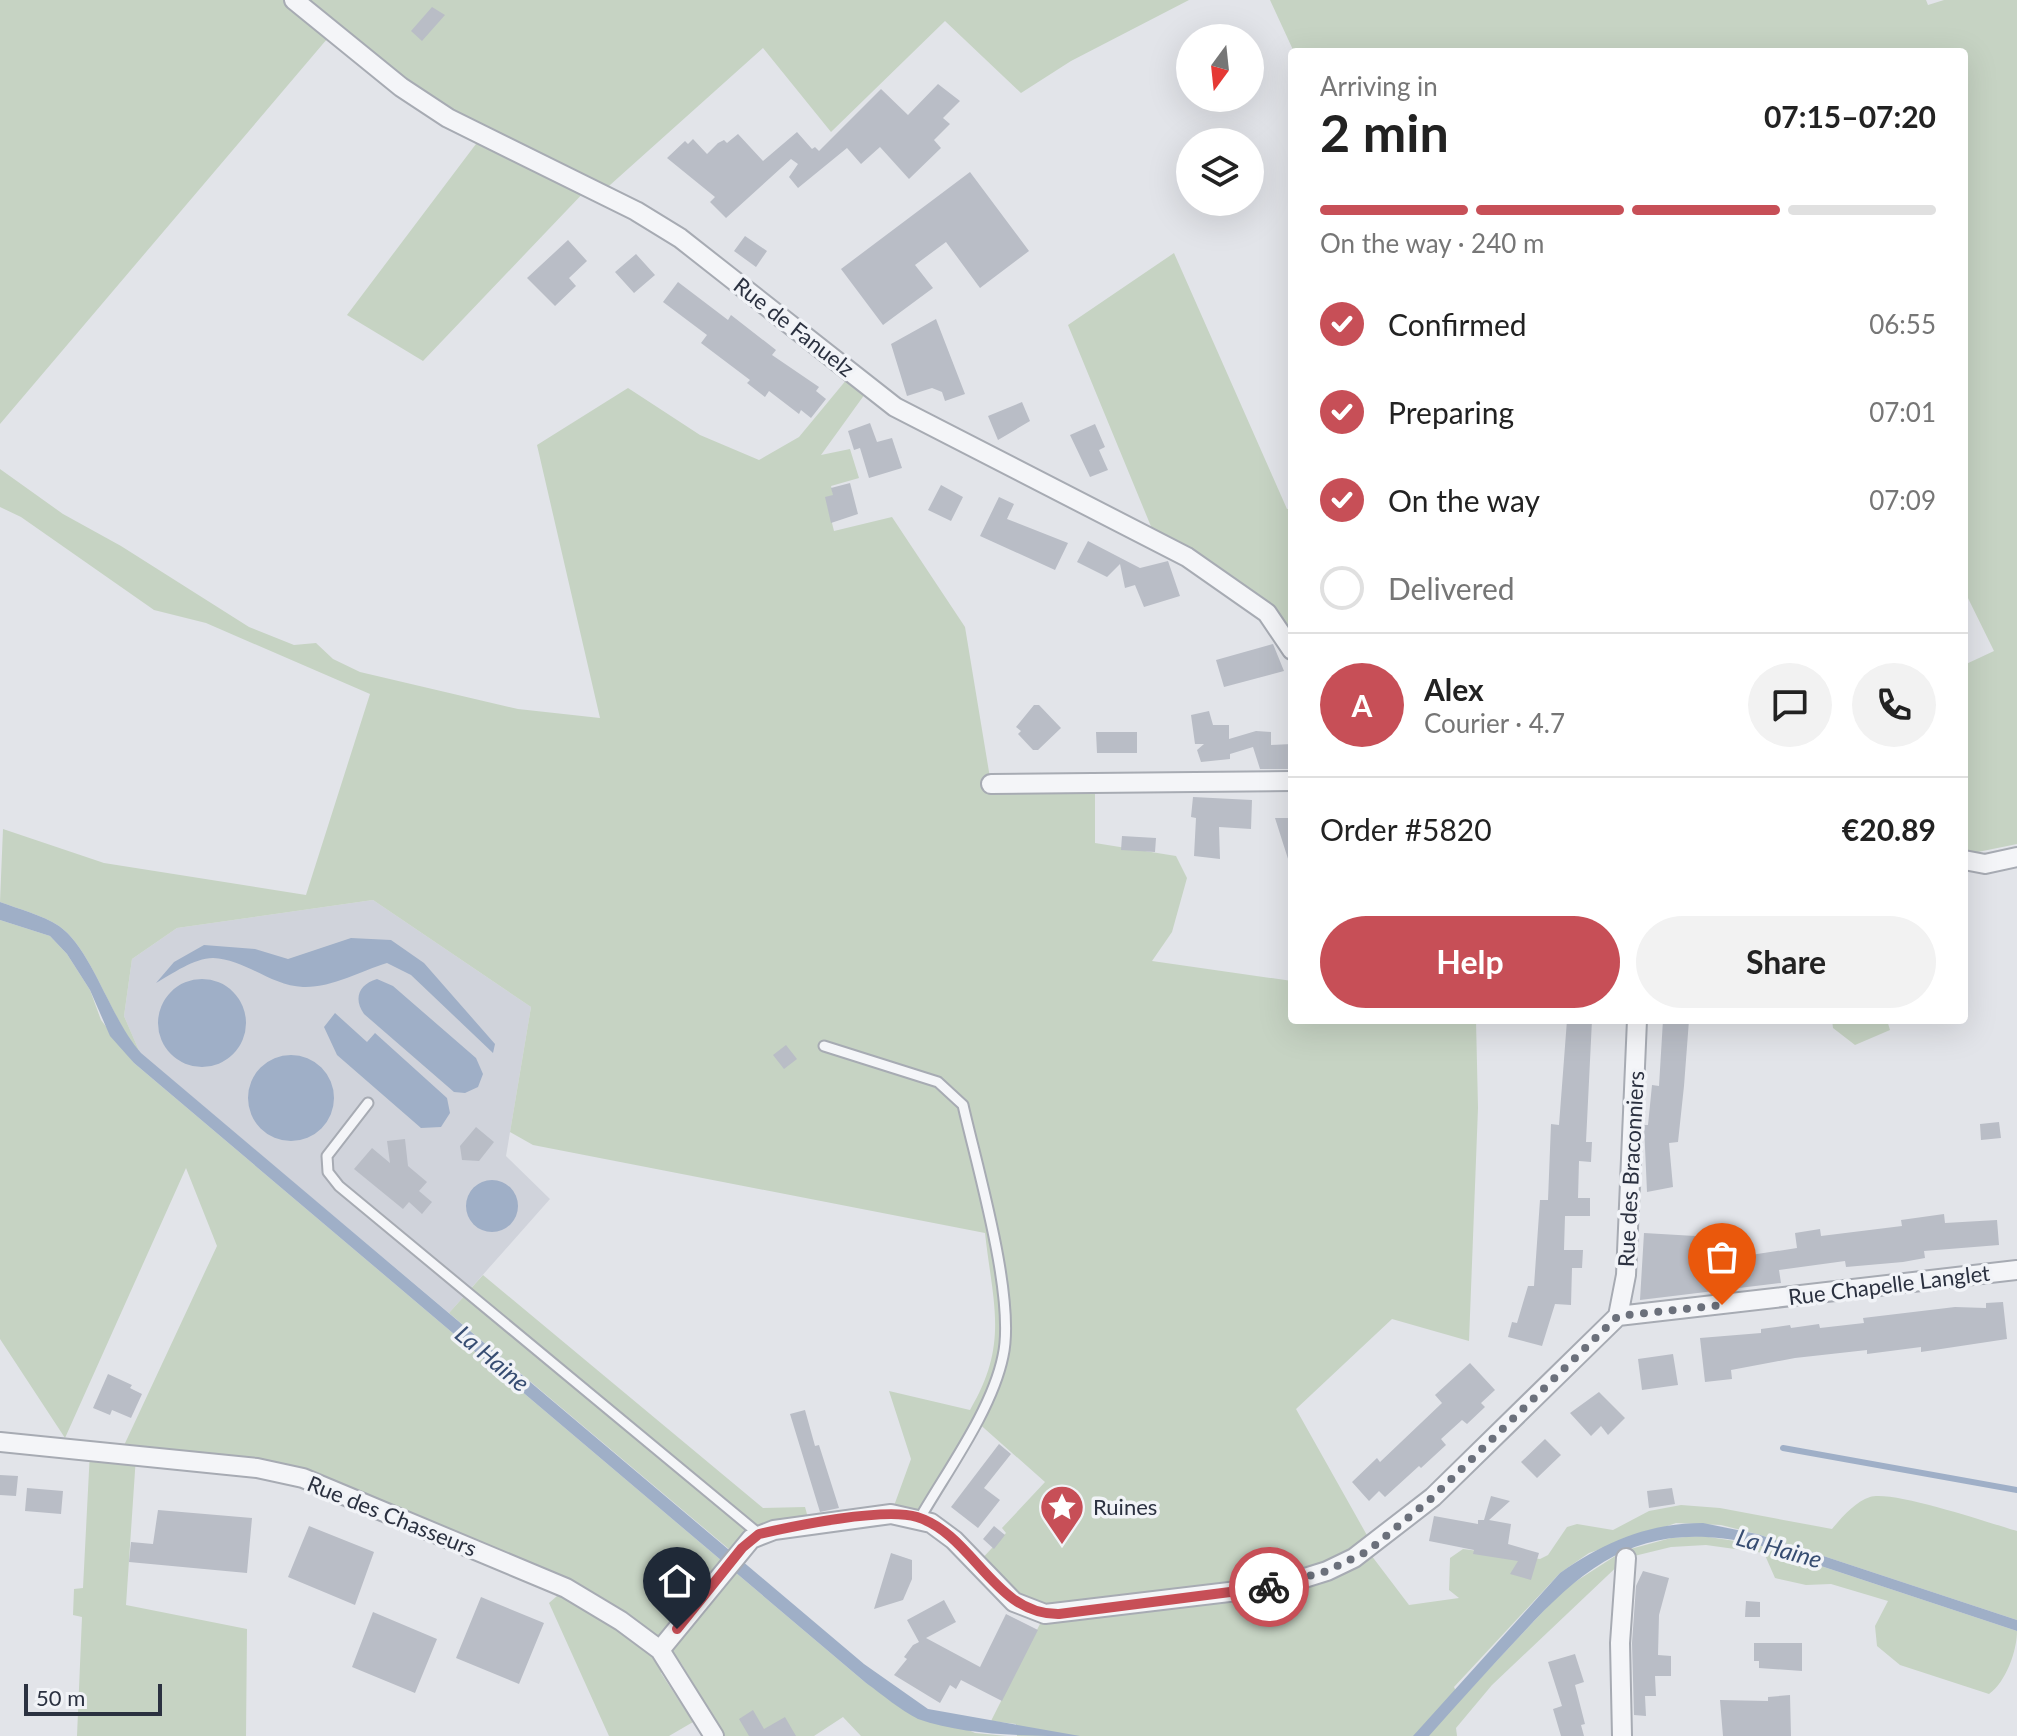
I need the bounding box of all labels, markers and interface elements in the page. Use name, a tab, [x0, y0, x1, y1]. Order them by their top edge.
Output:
north arrow	[1176, 24, 1264, 112]
map controls	[1176, 24, 1264, 216]
text: Arriving in	[1320, 70, 1438, 102]
text: 07:15–07:20	[1764, 98, 1936, 134]
text: 2 min	[1320, 101, 1449, 163]
button: layers	[1176, 128, 1264, 216]
text: On the way · 240 m	[1320, 227, 1544, 259]
street label: Rue de Fanuelz	[729, 271, 860, 382]
icon: check	[1320, 302, 1364, 346]
text: Confirmed	[1388, 306, 1527, 342]
text: 06:55	[1869, 308, 1936, 340]
icon: check	[1320, 390, 1364, 434]
text: Preparing	[1388, 394, 1514, 430]
text: 07:01	[1869, 396, 1936, 428]
icon: check	[1320, 478, 1364, 522]
text: On the way	[1388, 482, 1540, 518]
text: 07:09	[1869, 484, 1936, 516]
text: Delivered	[1388, 570, 1515, 606]
button: chat	[1748, 663, 1832, 747]
button: phone	[1852, 663, 1936, 747]
text: Alex	[1424, 671, 1484, 707]
text: A	[1352, 687, 1372, 723]
text: Courier · 4.7	[1424, 707, 1565, 739]
text: Order #5820	[1320, 811, 1492, 847]
text: €20.89	[1842, 811, 1936, 847]
button: Help	[1320, 916, 1620, 1008]
button: Share	[1636, 916, 1936, 1008]
street label: Rue des Braconniers	[1612, 1070, 1649, 1268]
pin	[1688, 1223, 1756, 1305]
icon: bag	[1700, 1235, 1744, 1279]
street label: Rue Chapelle Langlet	[1787, 1259, 1991, 1310]
water label: La Haine	[450, 1319, 536, 1397]
street label: Rue des Chasseurs	[304, 1469, 481, 1562]
place icon: Ruines	[1038, 1483, 1086, 1546]
place label: Ruines	[1093, 1493, 1157, 1520]
water label: La Haine	[1733, 1522, 1825, 1574]
pin	[643, 1547, 711, 1629]
courier	[1229, 1547, 1309, 1627]
icon: home	[655, 1559, 699, 1603]
icon: bike	[1247, 1565, 1291, 1609]
scale bar	[24, 1680, 162, 1716]
text: 50 m	[36, 1684, 85, 1711]

